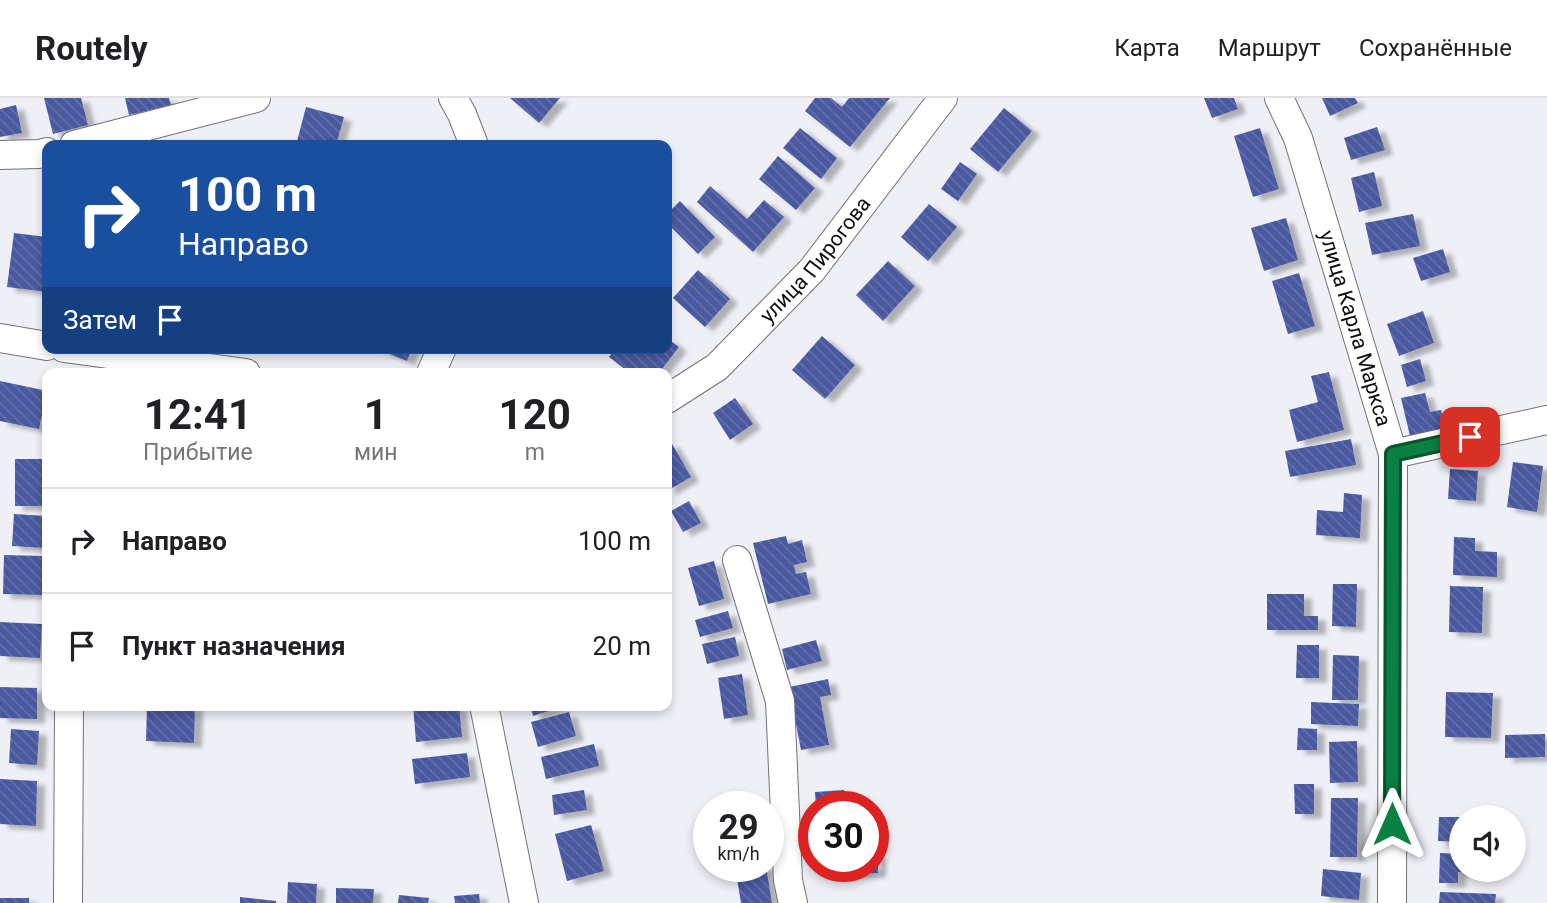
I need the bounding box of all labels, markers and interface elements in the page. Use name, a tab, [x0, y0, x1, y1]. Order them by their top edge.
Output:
text: Routely	[35, 29, 148, 68]
text: Карта	[1114, 34, 1180, 62]
text: Маршрут	[1218, 34, 1321, 62]
text: Сохранённые	[1359, 34, 1512, 62]
text: 100 m	[178, 166, 317, 223]
icon: right	[63, 168, 154, 259]
street label: улица Пирогова	[755, 192, 875, 328]
text: Направо	[178, 225, 309, 263]
street label: улица Карла Маркса	[1314, 227, 1396, 429]
icon: arrive	[151, 301, 189, 339]
text: Затем	[63, 305, 137, 335]
text: 12:41	[144, 390, 252, 439]
text: 1	[364, 390, 388, 439]
text: 120	[499, 390, 571, 439]
pin	[1440, 407, 1500, 467]
icon: arrive	[1451, 418, 1489, 456]
text: Прибытие	[143, 439, 253, 466]
text: мин	[354, 439, 398, 466]
text: m	[525, 439, 545, 466]
icon: right	[63, 522, 101, 560]
text: Направо	[122, 526, 227, 556]
text: 100 m	[578, 526, 651, 556]
icon: arrive	[63, 627, 101, 665]
text: Пункт назначения	[122, 631, 346, 661]
text: 20 m	[593, 631, 651, 661]
position arrow	[1355, 787, 1429, 861]
speed limit sign: 30	[798, 791, 889, 882]
map controls	[1449, 805, 1526, 882]
button: sound	[1449, 805, 1526, 882]
text: 29	[718, 807, 759, 848]
text: km/h	[717, 843, 760, 864]

